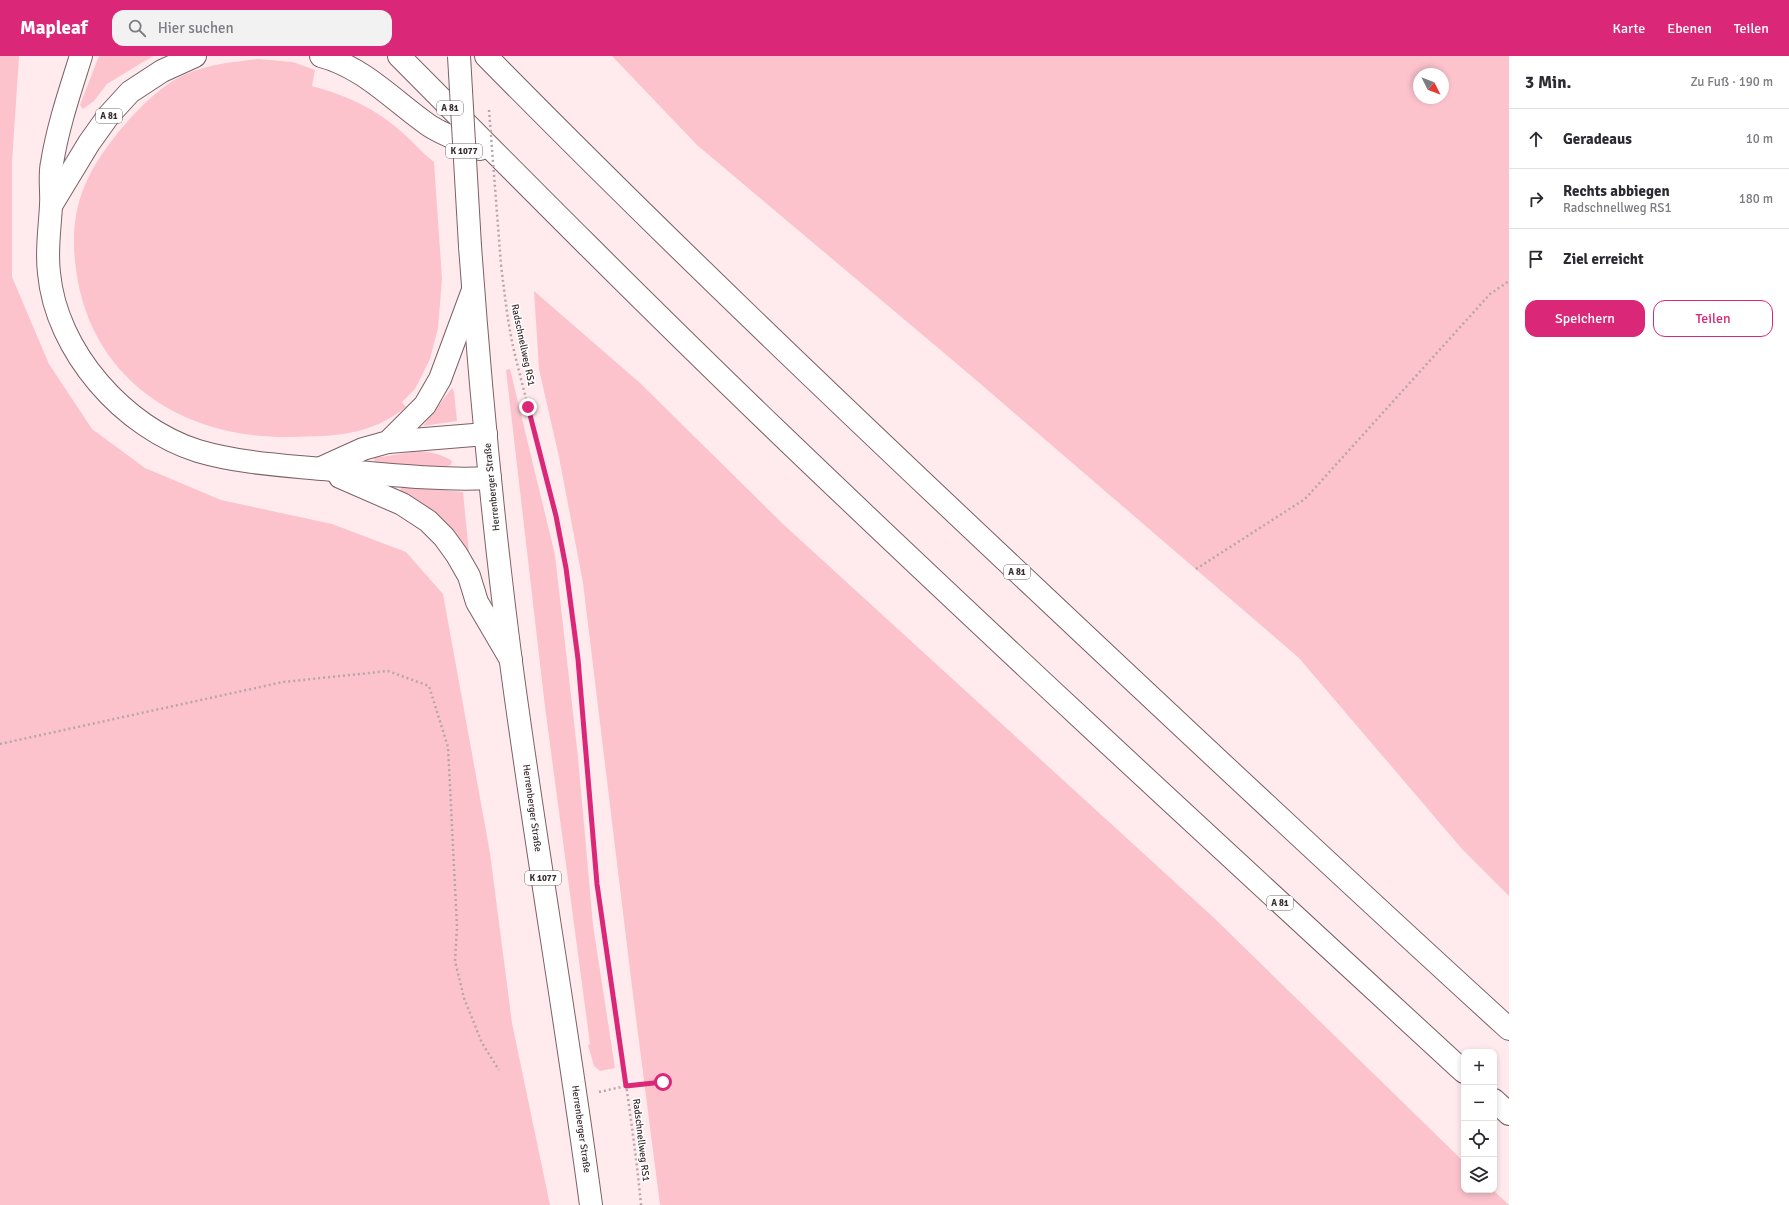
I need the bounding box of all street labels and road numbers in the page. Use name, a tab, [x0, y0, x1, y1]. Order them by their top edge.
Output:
road number: A 81	[437, 101, 463, 115]
road number: A 81	[96, 109, 122, 123]
road number: K 1077	[446, 144, 482, 158]
street label: Radschnellweg RS1	[508, 303, 538, 387]
street label: Herrenberger Straße	[481, 442, 503, 532]
road number: A 81	[1004, 565, 1030, 579]
street label: Herrenberger Straße	[520, 763, 544, 853]
road number: K 1077	[525, 871, 561, 885]
road number: A 81	[1267, 896, 1293, 910]
street label: Herrenberger Straße	[569, 1084, 593, 1174]
street label: Radschnellweg RS1	[630, 1098, 652, 1182]

